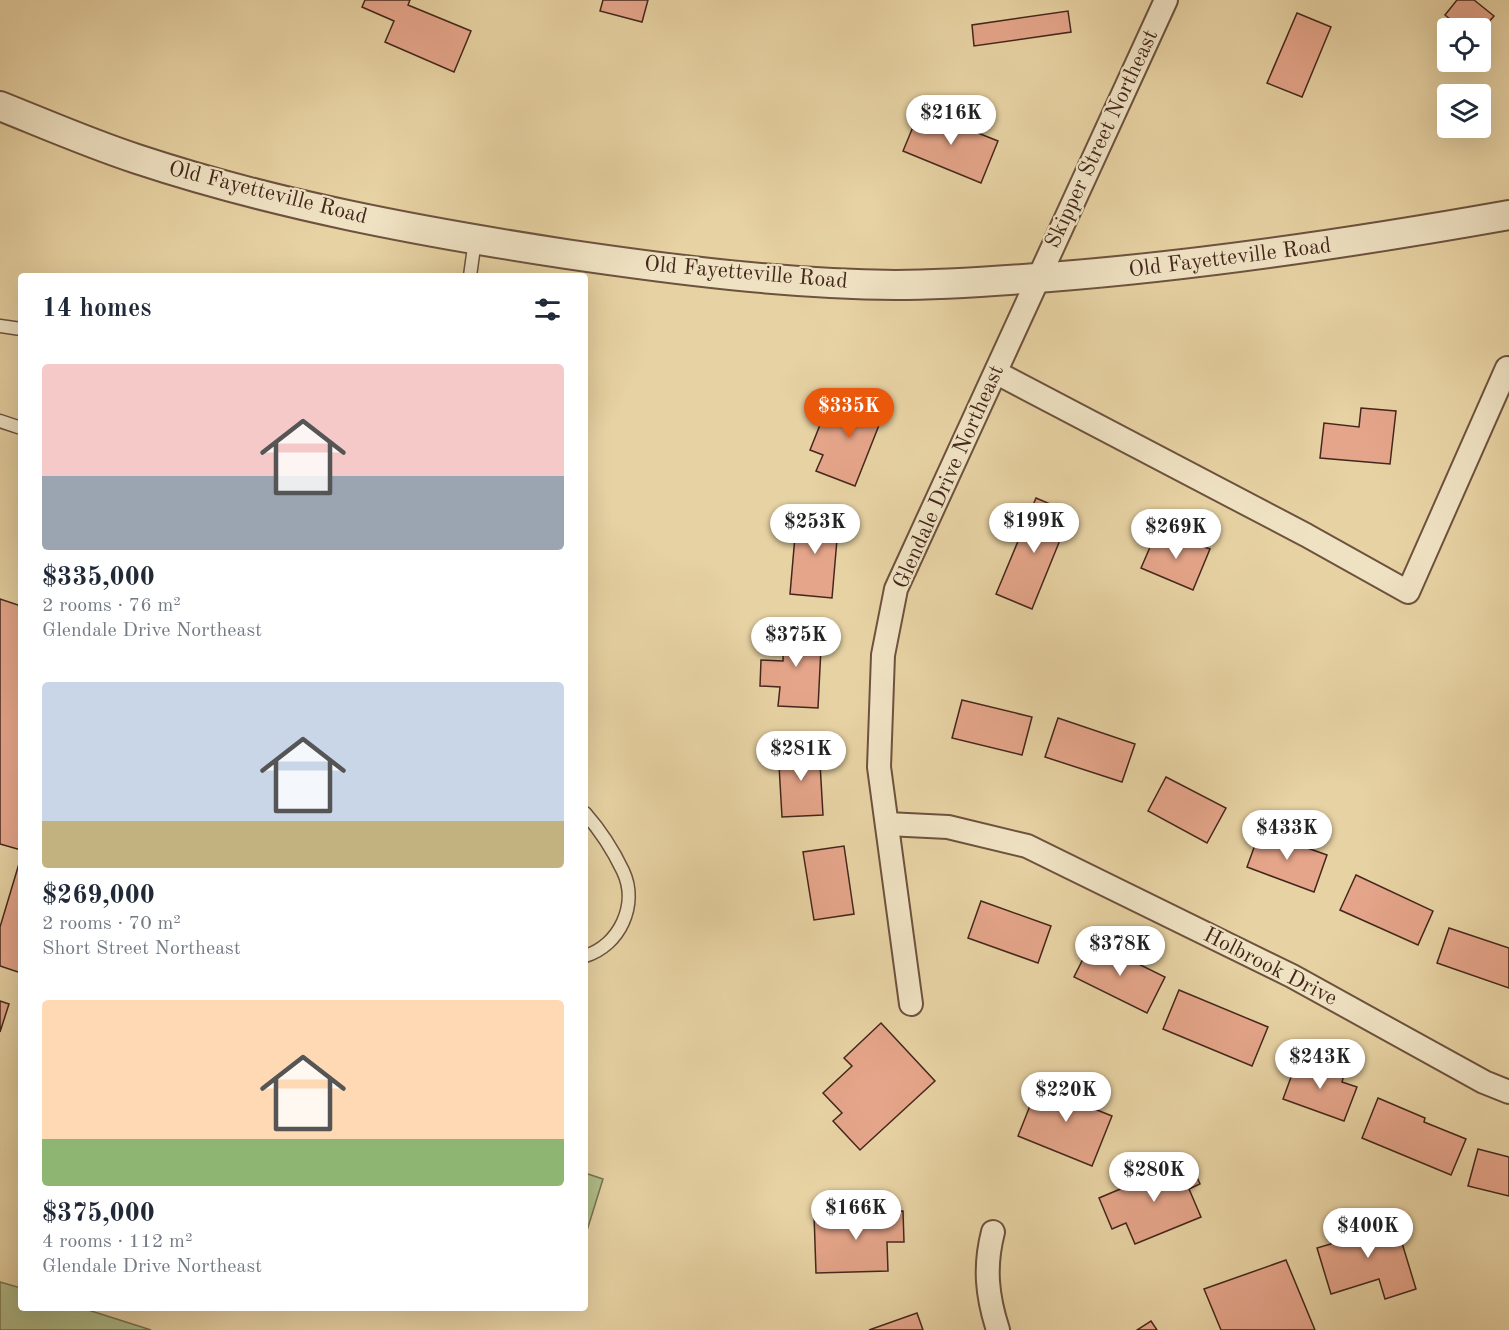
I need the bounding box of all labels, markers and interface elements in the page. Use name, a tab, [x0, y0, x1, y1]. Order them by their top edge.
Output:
map controls	[1437, 18, 1491, 138]
button: locate	[1437, 18, 1491, 72]
street label: Skipper Street Northeast	[1042, 26, 1162, 252]
button: layers	[1437, 84, 1491, 138]
pin: $216K	[909, 95, 993, 146]
text: $216K	[920, 104, 982, 124]
street label: Old Fayetteville Road	[166, 158, 370, 228]
street label: Old Fayetteville Road	[1127, 235, 1333, 281]
street label: Old Fayetteville Road	[643, 253, 849, 293]
icon: filters	[531, 293, 564, 326]
text: 14 homes	[42, 296, 151, 322]
street label: Glendale Drive Northeast	[890, 362, 1008, 592]
pin: $335K	[807, 388, 891, 439]
text: $335K	[818, 397, 880, 417]
icon: home	[249, 403, 357, 511]
pin: $199K	[992, 503, 1076, 554]
pin: $253K	[773, 504, 857, 555]
pin: $269K	[1134, 509, 1218, 560]
text: $199K	[1003, 512, 1065, 532]
text: $253K	[784, 513, 846, 533]
text: $269K	[1145, 518, 1207, 538]
text: $335,000	[42, 565, 155, 591]
text: 2 rooms · 76 m²	[42, 596, 181, 616]
pin: $375K	[754, 617, 838, 668]
text: Glendale Drive Northeast	[42, 621, 262, 641]
text: $375K	[765, 626, 827, 646]
icon: home	[249, 721, 357, 829]
pin: $281K	[759, 731, 843, 782]
text: $281K	[770, 740, 832, 760]
pin: $433K	[1245, 810, 1329, 861]
text: $433K	[1256, 819, 1318, 839]
text: $269,000	[42, 883, 155, 909]
text: 2 rooms · 70 m²	[42, 914, 181, 934]
street label: Holbrook Drive	[1200, 924, 1340, 1010]
pin: $378K	[1078, 926, 1162, 977]
text: $378K	[1089, 935, 1151, 955]
text: Short Street Northeast	[42, 939, 241, 959]
icon: home	[249, 1039, 357, 1147]
pin: $243K	[1278, 1039, 1362, 1090]
text: $243K	[1289, 1048, 1351, 1068]
pin: $220K	[1024, 1072, 1108, 1123]
text: $220K	[1035, 1081, 1097, 1101]
pin: $280K	[1112, 1152, 1196, 1203]
text: $280K	[1123, 1161, 1185, 1181]
pin: $166K	[814, 1190, 898, 1241]
text: $166K	[825, 1199, 887, 1219]
text: $375,000	[42, 1201, 155, 1227]
pin: $400K	[1326, 1208, 1410, 1259]
text: $400K	[1337, 1217, 1399, 1237]
text: 4 rooms · 112 m²	[42, 1232, 192, 1252]
text: Glendale Drive Northeast	[42, 1257, 262, 1277]

